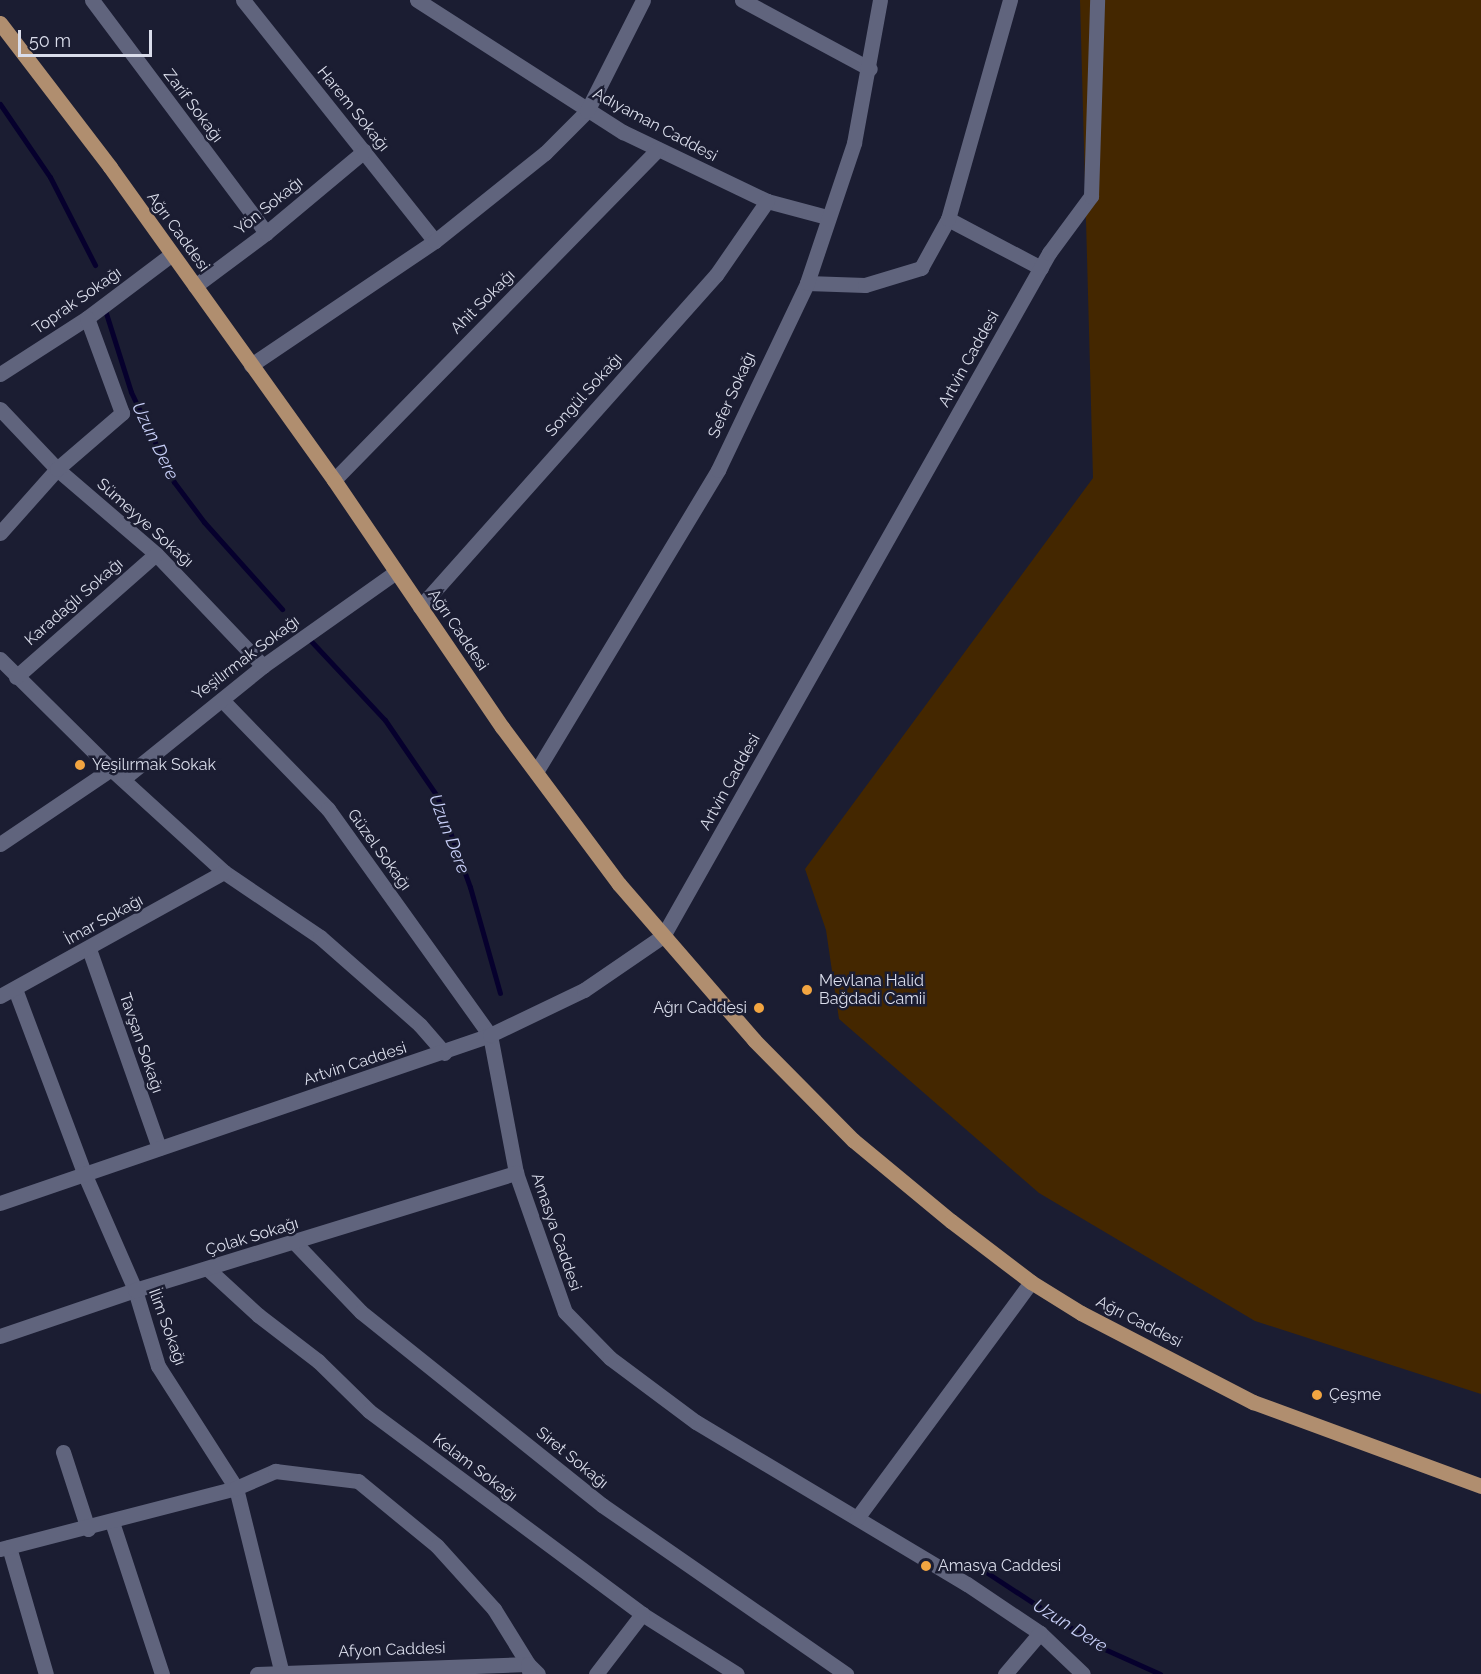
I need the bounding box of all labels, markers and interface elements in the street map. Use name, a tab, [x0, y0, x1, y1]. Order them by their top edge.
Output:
scale bar	[21, 18, 154, 56]
text: 50 m	[29, 30, 71, 51]
street label: Harem Sokağı	[313, 63, 393, 155]
street label: Zarif Sokağı	[159, 65, 227, 147]
street label: Adıyaman Caddesi	[589, 84, 721, 166]
street label: Yön Sokağı	[231, 173, 307, 239]
street label: Ağrı Caddesi	[143, 188, 213, 276]
street label: Toprak Sokağı	[29, 263, 125, 339]
street label: Ahit Sokağı	[447, 266, 519, 338]
street label: Artvin Caddesi	[935, 307, 1003, 411]
street label: Songül Sokağı	[541, 349, 627, 441]
street label: Sefer Sokağı	[704, 349, 760, 441]
water label: Uzun Dere	[127, 399, 183, 483]
street label: Sümeyye Sokağı	[93, 475, 197, 571]
street label: Karadağlı Sokağı	[21, 554, 127, 650]
street label: Ağrı Caddesi	[424, 586, 492, 674]
street label: Yeşilırmak Sokağı	[189, 612, 303, 704]
street label: Artvin Caddesi	[696, 730, 764, 834]
place label: Yeşilırmak Sokak	[92, 755, 216, 775]
marker: Yeşilırmak Sokak	[73, 758, 87, 772]
water label: Uzun Dere	[424, 791, 474, 877]
street label: Güzel Sokağı	[343, 805, 415, 895]
street label: İmar Sokağı	[61, 891, 147, 949]
place label: Mevlana Halid Bağdadi Camii	[819, 971, 926, 1009]
marker: Mevlana Halid Bağdadi Camii	[800, 983, 814, 997]
street label: Tavşan Sokağı	[115, 990, 167, 1096]
place label: Ağrı Caddesi	[653, 998, 747, 1018]
marker: Ağrı Caddesi	[752, 1001, 766, 1015]
street label: Artvin Caddesi	[301, 1038, 409, 1090]
street label: Amasya Caddesi	[527, 1171, 585, 1293]
street label: Çolak Sokağı	[203, 1214, 301, 1260]
street label: İlim Sokağı	[144, 1286, 190, 1368]
street label: Ağrı Caddesi	[1093, 1292, 1185, 1352]
place label: Çeşme	[1329, 1385, 1381, 1405]
marker: Çeşme	[1310, 1388, 1324, 1402]
street label: Siret Sokağı	[532, 1423, 612, 1493]
street label: Kelam Sokağı	[429, 1430, 521, 1506]
place label: Amasya Caddesi	[938, 1556, 1061, 1576]
marker: Amasya Caddesi	[919, 1559, 933, 1573]
water label: Uzun Dere	[1029, 1595, 1111, 1657]
street label: Afyon Caddesi	[338, 1639, 446, 1661]

